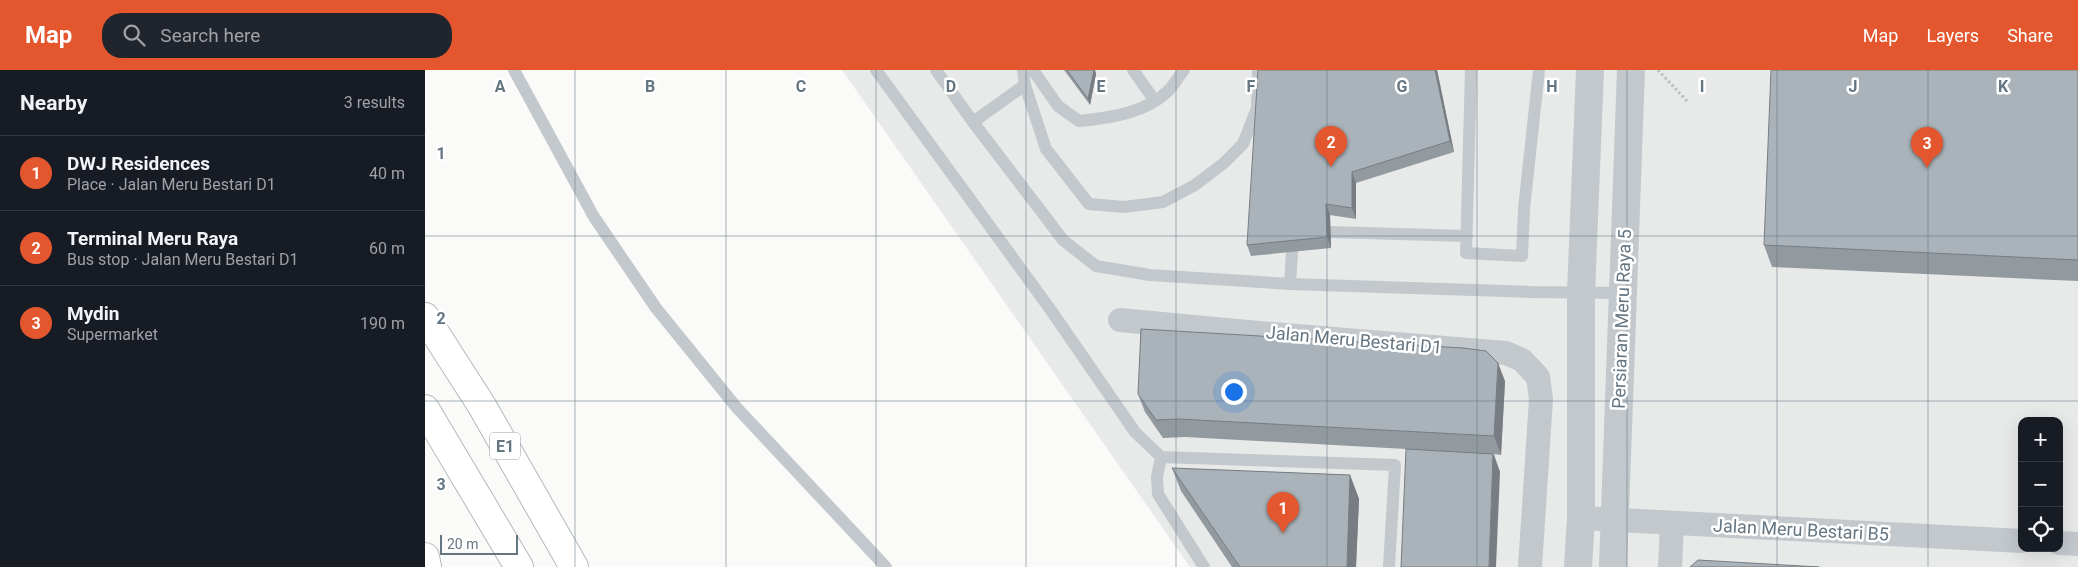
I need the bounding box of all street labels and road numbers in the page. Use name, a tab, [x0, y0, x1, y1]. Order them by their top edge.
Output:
street label: Persiaran Meru Raya 5	[1608, 229, 1635, 409]
street label: Jalan Meru Bestari D1	[1265, 321, 1443, 358]
road number: E1	[490, 432, 520, 460]
street label: Jalan Meru Bestari B5	[1713, 514, 1889, 545]

